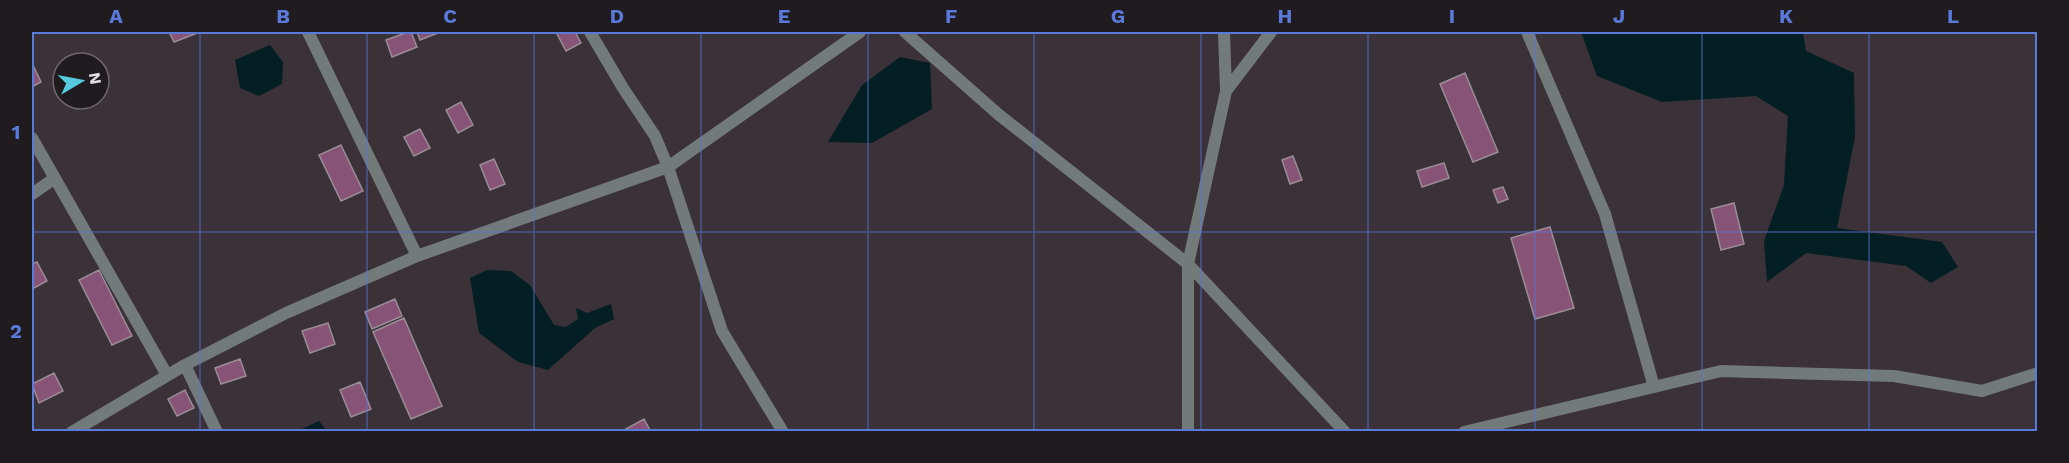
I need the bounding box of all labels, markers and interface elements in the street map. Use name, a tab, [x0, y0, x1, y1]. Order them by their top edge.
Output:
text: A	[109, 4, 123, 28]
text: B	[276, 4, 290, 28]
text: C	[443, 4, 457, 28]
text: D	[610, 4, 624, 28]
text: E	[778, 4, 790, 28]
text: F	[945, 4, 957, 28]
text: G	[1111, 4, 1125, 28]
text: H	[1278, 4, 1292, 28]
text: I	[1449, 4, 1455, 28]
text: J	[1613, 4, 1625, 28]
text: K	[1779, 4, 1793, 28]
text: L	[1947, 4, 1959, 28]
north arrow	[51, 51, 111, 111]
text: N	[85, 71, 106, 86]
text: 1	[12, 120, 20, 144]
text: 2	[10, 319, 22, 343]

